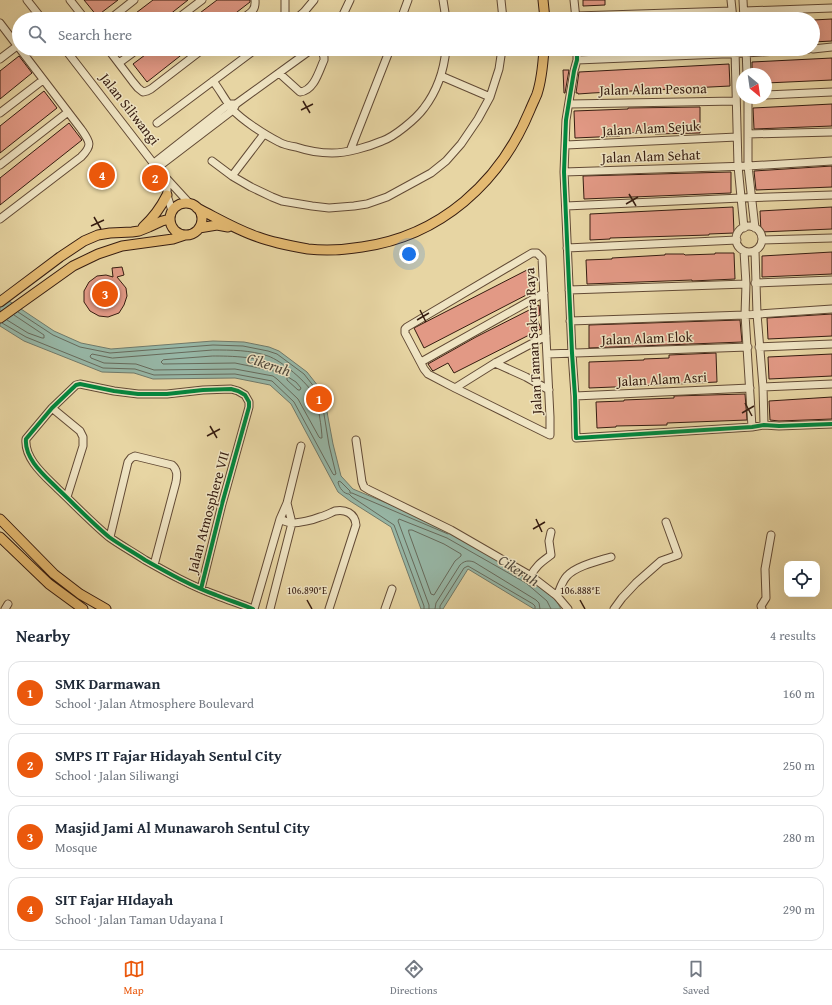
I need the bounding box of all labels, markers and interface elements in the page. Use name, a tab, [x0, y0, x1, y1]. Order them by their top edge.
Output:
search box	[12, 12, 820, 56]
icon: search	[26, 23, 48, 45]
text: Search here	[58, 24, 132, 45]
street label: Jalan Siliwangi	[94, 67, 164, 149]
north arrow	[736, 68, 772, 104]
street label: Jalan Alam Pesona	[597, 78, 707, 100]
street label: Jalan Alam Sejuk	[600, 115, 701, 141]
street label: Jalan Alam Sehat	[599, 144, 701, 168]
pin: 4	[89, 160, 115, 190]
pin: 2	[142, 163, 168, 193]
your location	[399, 244, 419, 264]
street label: Jalan Taman Sakura Raya	[519, 267, 547, 417]
pin: 3	[92, 279, 118, 309]
street label: Jalan Alam Elok	[599, 326, 694, 350]
water label: Cikeruh	[244, 347, 294, 381]
street label: Jalan Alam Asri	[615, 367, 707, 391]
pin: 1	[306, 384, 332, 414]
street label: Jalan Atmosphere VII	[182, 449, 234, 577]
water label: Cikeruh	[494, 549, 544, 591]
map controls	[784, 561, 820, 597]
button: locate	[784, 561, 820, 597]
text: 106.890°E	[287, 583, 327, 598]
text: 106.888°E	[560, 583, 600, 598]
text: Nearby	[16, 623, 70, 648]
text: 4 results	[770, 626, 816, 645]
text: SMK Darmawan	[55, 673, 160, 694]
text: 1	[27, 684, 33, 703]
text: 160 m	[783, 684, 815, 703]
text: School · Jalan Atmosphere Boulevard	[55, 694, 254, 713]
text: SMPS IT Fajar Hidayah Sentul City	[55, 745, 282, 766]
text: 2	[27, 756, 33, 775]
text: 250 m	[783, 756, 815, 775]
text: School · Jalan Siliwangi	[55, 766, 179, 785]
text: Masjid Jami Al Munawaroh Sentul City	[55, 817, 310, 838]
text: 3	[27, 828, 33, 847]
text: 280 m	[783, 828, 815, 847]
text: Mosque	[55, 838, 97, 857]
text: SIT Fajar HIdayah	[55, 889, 173, 910]
text: 4	[27, 900, 33, 919]
text: 290 m	[783, 900, 815, 919]
text: School · Jalan Taman Udayana I	[55, 910, 223, 929]
tab: Map	[123, 958, 145, 998]
tab: Directions	[390, 958, 437, 998]
tab: Saved	[683, 958, 709, 998]

